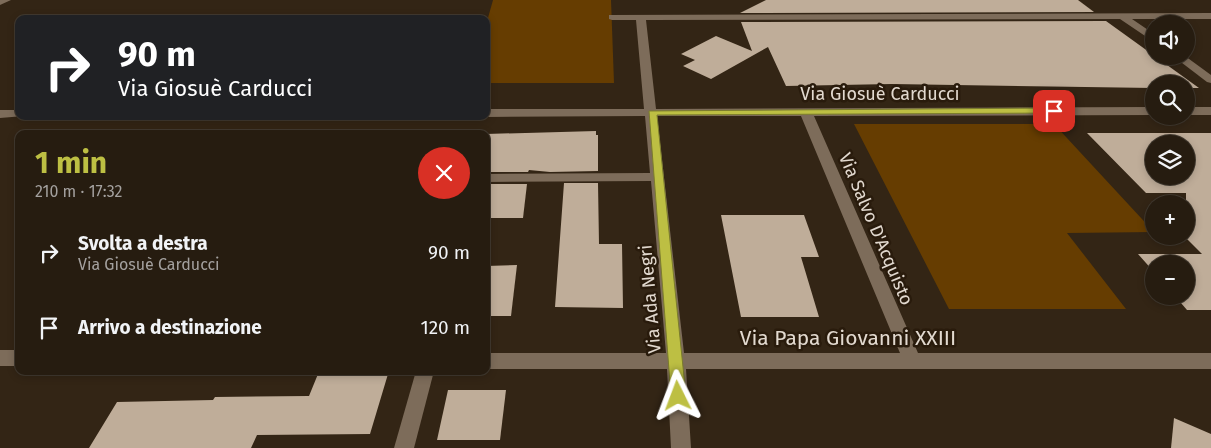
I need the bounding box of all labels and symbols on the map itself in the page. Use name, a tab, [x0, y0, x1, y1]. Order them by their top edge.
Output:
street label: Via Giosuè Carducci	[800, 83, 960, 105]
pin	[1033, 90, 1075, 132]
street label: Via Salvo D'Acquisto	[834, 150, 918, 308]
street label: Via Ada Negri	[634, 244, 666, 354]
street label: Via Papa Giovanni XXIII	[740, 325, 956, 351]
position arrow	[651, 369, 703, 421]

